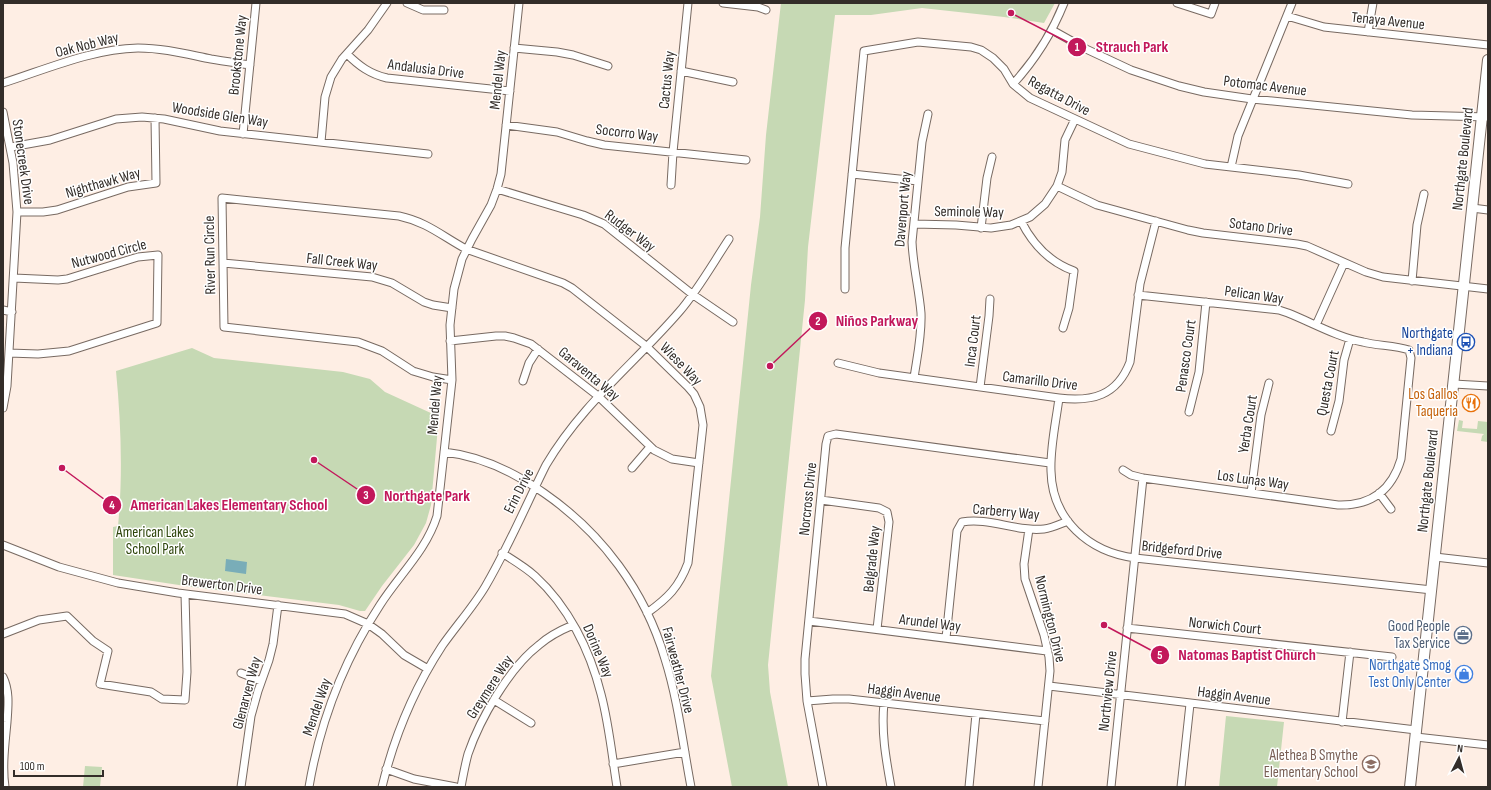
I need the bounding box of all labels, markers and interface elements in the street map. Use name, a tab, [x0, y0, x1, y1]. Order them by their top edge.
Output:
street label: Tenaya Avenue	[1350, 8, 1426, 34]
street label: Brookstone Way	[224, 14, 252, 96]
street label: Oak Nob Way	[53, 28, 121, 62]
callout: Strauch Park	[1067, 33, 1176, 61]
text: Strauch Park	[1096, 38, 1168, 57]
text: 1	[1075, 40, 1080, 55]
street label: Mendel Way	[485, 49, 511, 111]
street label: Cactus Way	[655, 50, 680, 110]
street label: Andalusia Drive	[386, 55, 465, 83]
street label: Potomac Avenue	[1222, 71, 1308, 101]
street label: Regatta Drive	[1025, 72, 1093, 120]
street label: Woodside Glen Way	[171, 98, 270, 132]
street label: Northgate Boulevard	[1448, 107, 1478, 211]
street label: Stonecreek Drive	[8, 118, 38, 206]
street label: Socorro Way	[595, 120, 659, 146]
street label: Nighthawk Way	[63, 163, 143, 203]
street label: Davenport Way	[890, 170, 916, 248]
street label: Seminole Way	[934, 202, 1004, 222]
street label: Rudger Way	[601, 206, 659, 256]
street label: Sotano Drive	[1228, 214, 1294, 240]
street label: River Run Circle	[200, 215, 220, 295]
street label: Nutwood Circle	[69, 235, 149, 273]
street label: Fall Creek Way	[305, 249, 379, 275]
street label: Pelican Way	[1223, 281, 1285, 309]
callout: Niños Parkway	[808, 307, 927, 335]
text: Niños Parkway	[836, 312, 919, 331]
text: 2	[815, 314, 821, 329]
street label: Inca Court	[960, 314, 986, 368]
street label: Penasco Court	[1171, 318, 1201, 394]
place label: Northgate + Indiana	[1402, 324, 1453, 360]
bus stop icon: Northgate + Indiana	[1456, 332, 1476, 352]
street label: Wiese Way	[656, 338, 706, 390]
street label: Garaventa Way	[554, 343, 624, 405]
street label: Questa Court	[1312, 348, 1344, 417]
street label: Camarillo Drive	[1001, 367, 1079, 395]
street label: Mendel Way	[423, 374, 447, 436]
place label: Los Gallos Taqueria	[1408, 385, 1458, 421]
street label: Yerba Court	[1234, 393, 1262, 455]
restaurant icon: Los Gallos Taqueria	[1461, 393, 1481, 413]
street label: Northgate Boulevard	[1413, 429, 1443, 533]
street label: Norcross Drive	[795, 462, 821, 536]
street label: Erin Drive	[500, 465, 538, 517]
street label: Los Lunas Way	[1216, 466, 1290, 494]
callout: Northgate Park	[356, 481, 478, 509]
text: Northgate Park	[384, 487, 470, 506]
text: 3	[363, 488, 369, 503]
callout: American Lakes Elementary School	[102, 491, 335, 519]
text: American Lakes Elementary School	[129, 496, 328, 515]
text: 4	[109, 498, 115, 513]
street label: Carberry Way	[972, 500, 1040, 524]
park label: American Lakes School Park	[115, 523, 194, 559]
street label: Belgrade Way	[859, 525, 885, 593]
street label: Bridgeford Drive	[1141, 536, 1223, 564]
street label: Brewerton Drive	[181, 571, 263, 599]
street label: Normington Drive	[1030, 574, 1070, 664]
street label: Arundel Way	[897, 610, 962, 636]
street label: Norwich Court	[1188, 613, 1263, 639]
place label: Good People Tax Service	[1388, 617, 1450, 653]
street label: Dorine Way	[578, 621, 618, 681]
street label: Fairweather Drive	[657, 625, 699, 715]
office icon: Good People Tax Service	[1453, 625, 1473, 645]
callout: Natomas Baptist Church	[1150, 641, 1324, 669]
text: Natomas Baptist Church	[1178, 646, 1316, 665]
text: 5	[1157, 648, 1163, 663]
street label: Northview Drive	[1094, 650, 1122, 732]
street label: Greymere Way	[462, 651, 518, 722]
street label: Glenarven Way	[228, 654, 266, 731]
place label: Northgate Smog Test Only Center	[1368, 656, 1452, 692]
shop icon: Northgate Smog Test Only Center	[1454, 664, 1474, 684]
street label: Mendel Way	[298, 676, 336, 738]
street label: Haggin Avenue	[866, 679, 942, 707]
street label: Haggin Avenue	[1196, 682, 1272, 710]
north arrow	[1439, 738, 1479, 778]
text: N	[1456, 742, 1464, 755]
place label: Alethea B Smythe Elementary School	[1264, 746, 1358, 782]
scale bar	[14, 752, 103, 778]
school or university icon: Alethea B Smythe Elementary School	[1361, 754, 1381, 774]
text: 100 m	[20, 759, 45, 774]

